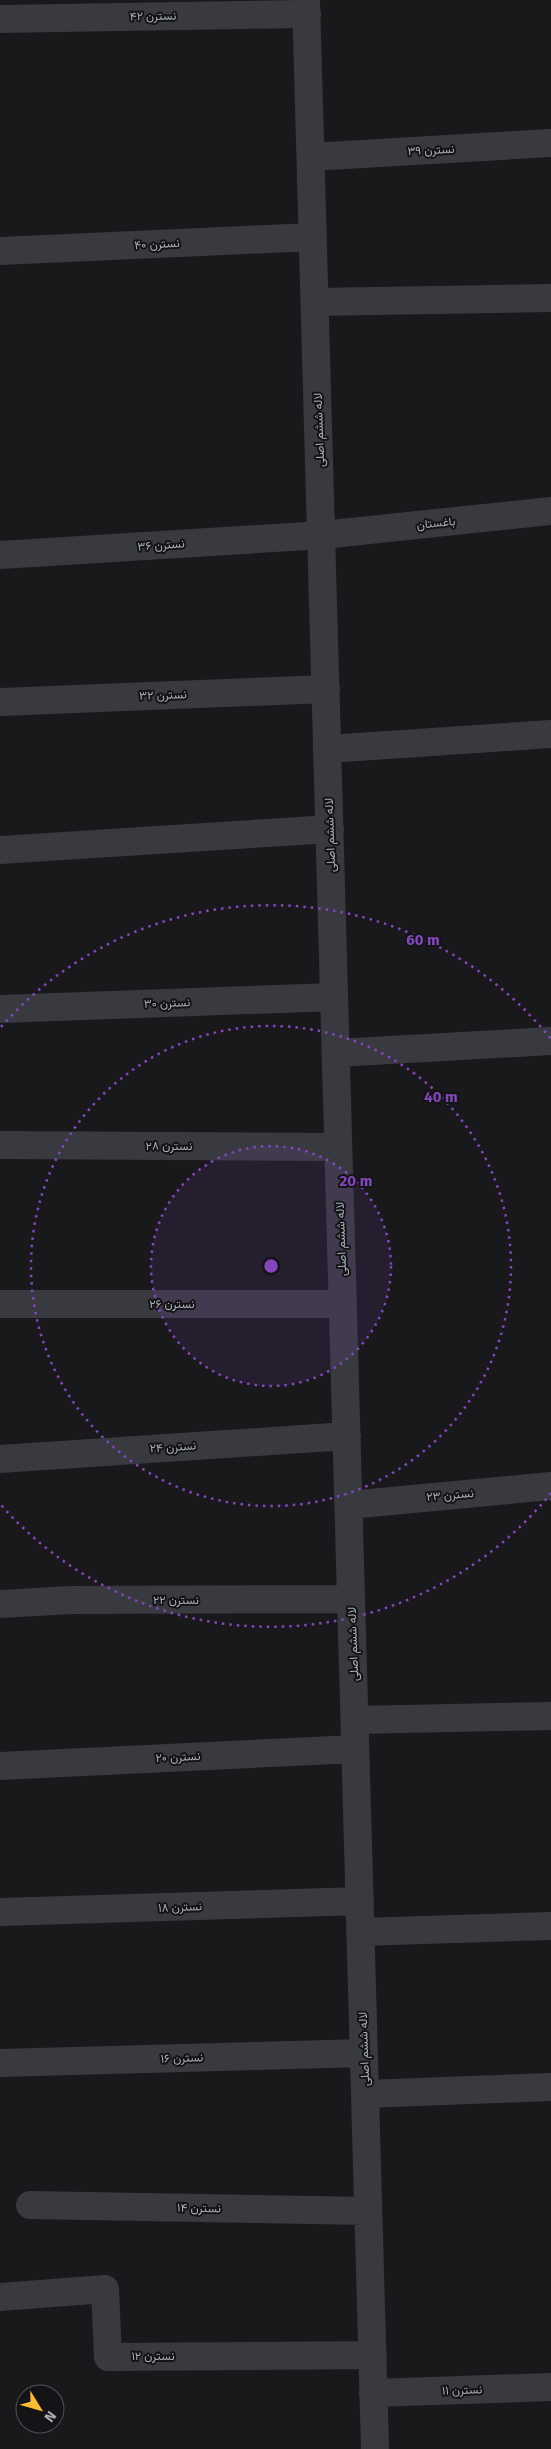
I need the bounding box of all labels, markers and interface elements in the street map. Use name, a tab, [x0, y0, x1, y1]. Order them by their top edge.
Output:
street label: نسترن ۴۲	[130, 9, 176, 24]
street label: نسترن ۳۹	[407, 142, 455, 159]
street label: نسترن ۴۰	[134, 236, 180, 253]
street label: لاله ششم اصلی	[311, 393, 328, 467]
street label: باغستان	[416, 514, 456, 532]
street label: نسترن ۳۶	[137, 536, 185, 555]
street label: نسترن ۳۲	[139, 687, 187, 704]
street label: لاله ششم اصلی	[322, 798, 339, 872]
text: 60 m	[406, 931, 440, 949]
street label: نسترن ۳۰	[144, 995, 190, 1012]
text: 40 m	[424, 1088, 458, 1106]
street label: نسترن ۲۸	[146, 1139, 192, 1154]
text: 20 m	[340, 1172, 372, 1190]
street label: لاله ششم اصلی	[333, 1202, 350, 1276]
centre of rings	[262, 1257, 280, 1275]
street label: نسترن ۲۶	[149, 1297, 195, 1312]
street label: نسترن ۲۴	[149, 1438, 197, 1457]
street label: نسترن ۲۳	[426, 1486, 474, 1505]
street label: نسترن ۲۲	[153, 1593, 199, 1608]
street label: لاله ششم اصلی	[345, 1607, 362, 1681]
street label: نسترن ۲۰	[155, 1749, 201, 1766]
street label: نسترن ۱۸	[158, 1899, 202, 1916]
street label: لاله ششم اصلی	[356, 2012, 373, 2086]
street label: نسترن ۱۶	[160, 2050, 204, 2067]
street label: نسترن ۱۴	[177, 2201, 221, 2216]
street label: نسترن ۱۲	[131, 2349, 175, 2364]
street label: نسترن ۱۱	[442, 2382, 482, 2399]
north arrow	[15, 2384, 65, 2434]
text: N	[40, 2408, 60, 2425]

